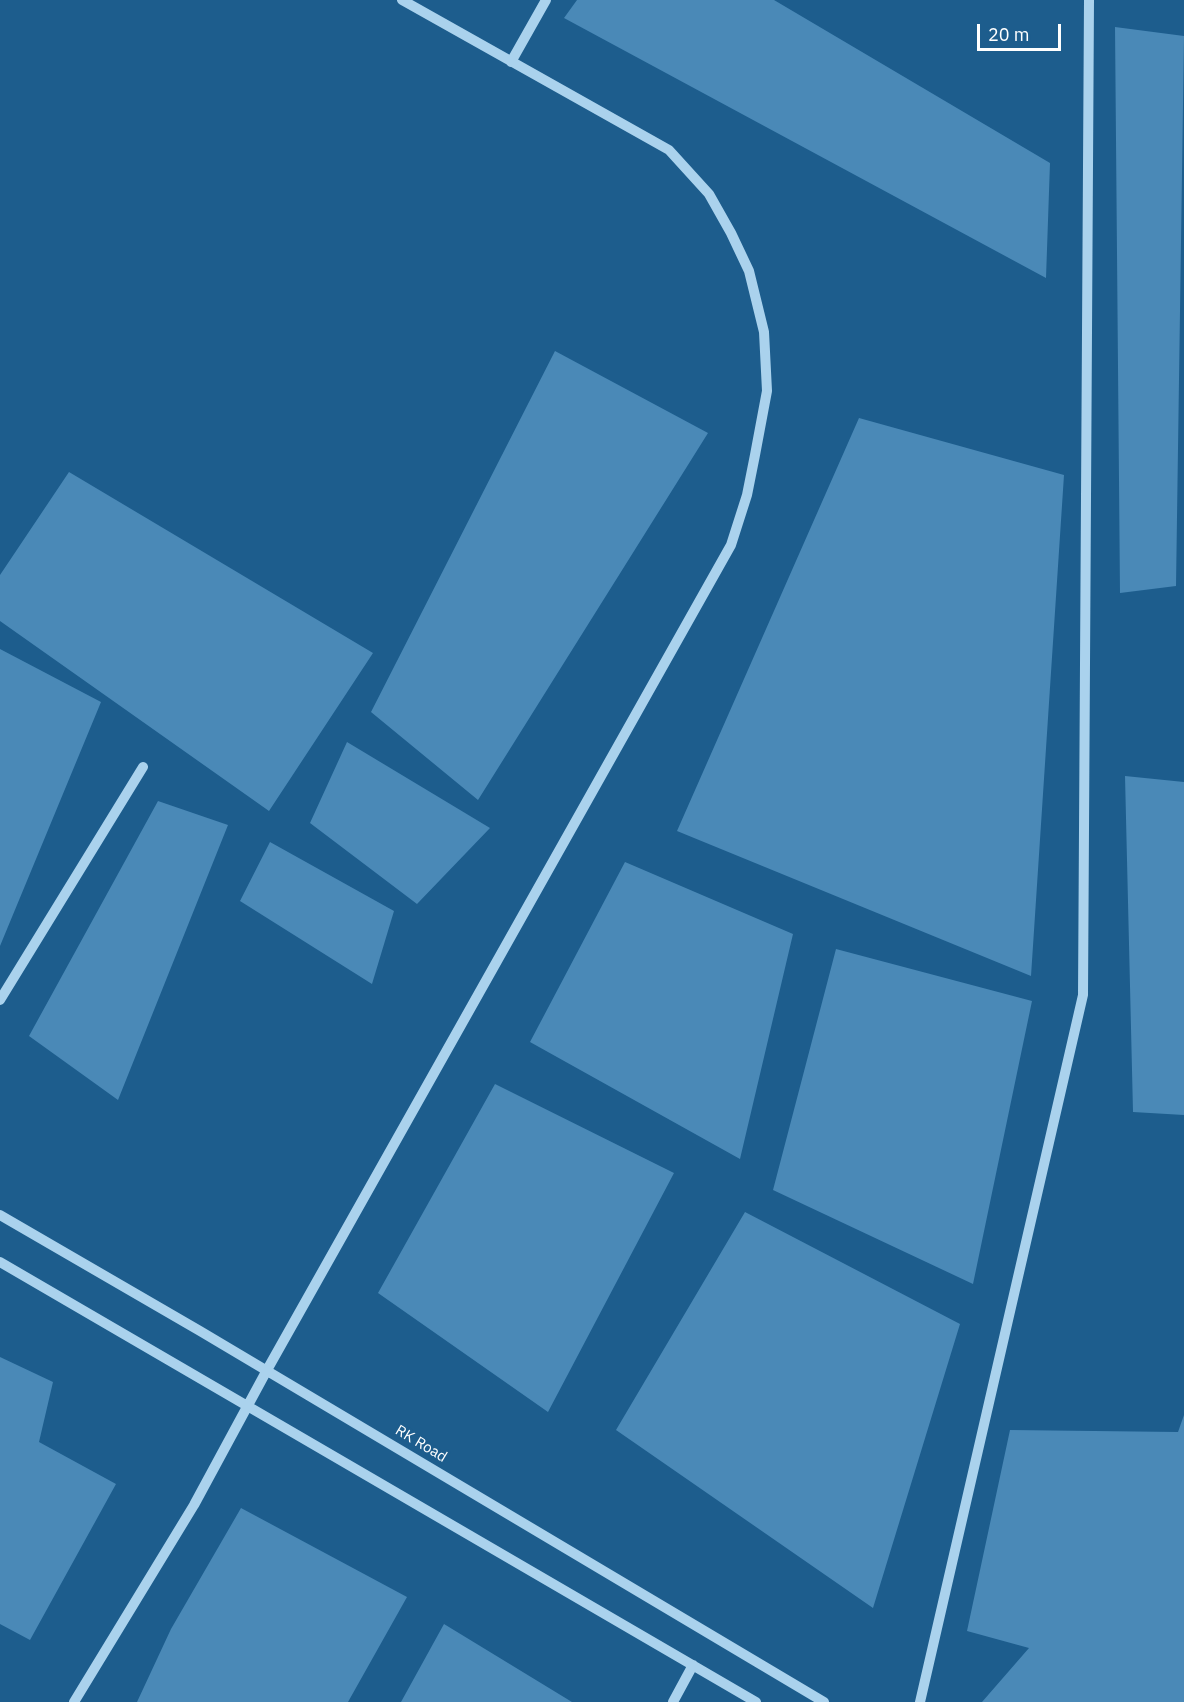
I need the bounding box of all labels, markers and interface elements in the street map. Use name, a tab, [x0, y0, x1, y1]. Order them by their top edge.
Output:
scale bar	[980, 12, 1064, 50]
text: 20 m	[988, 23, 1030, 46]
street label: RK Road	[392, 1422, 450, 1466]

